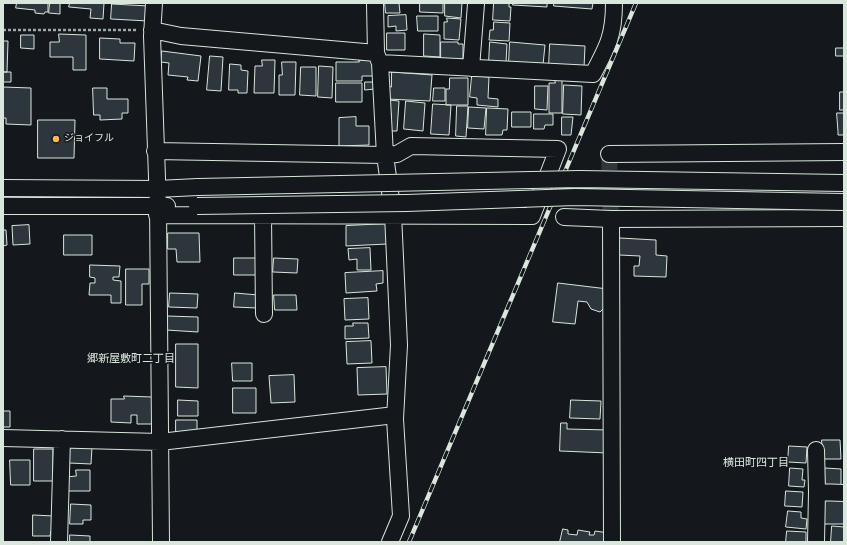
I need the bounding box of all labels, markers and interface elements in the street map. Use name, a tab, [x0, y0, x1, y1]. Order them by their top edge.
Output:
place label: ジョイフル	[64, 133, 114, 145]
marker: ジョイフル	[51, 134, 61, 144]
district label: 郷新屋敷町二丁目	[87, 353, 175, 367]
district label: 横田町四丁目	[723, 457, 789, 471]

